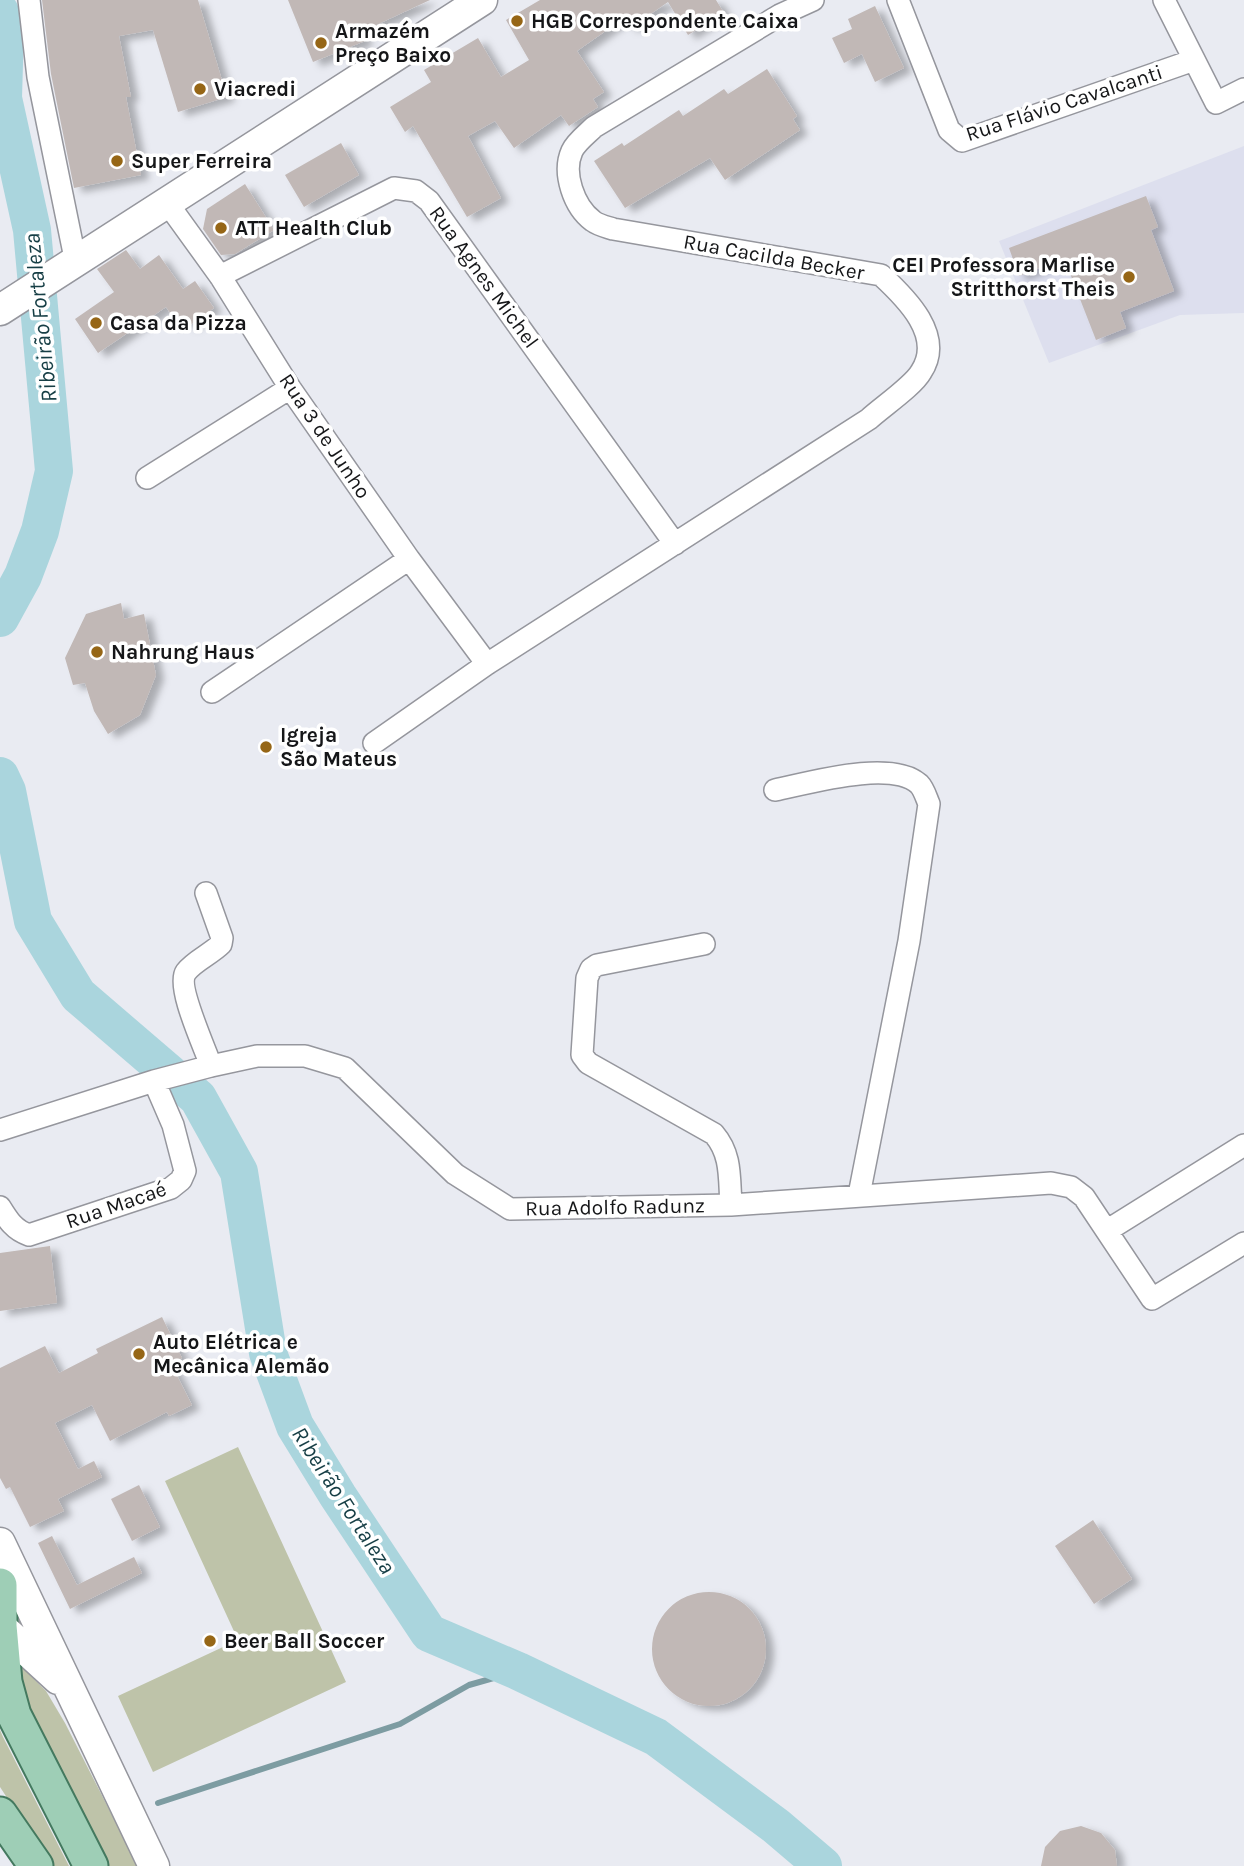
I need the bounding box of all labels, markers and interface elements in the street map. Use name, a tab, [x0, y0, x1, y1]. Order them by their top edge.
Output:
place label: HGB Correspondente Caixa	[531, 9, 799, 33]
marker: HGB Correspondente Caixa	[509, 13, 525, 29]
place label: Armazém Preço Baixo	[335, 19, 451, 67]
marker: Armazém Preço Baixo	[313, 35, 329, 51]
street label: Rua Flávio Cavalcanti	[963, 60, 1165, 146]
place label: Viacredi	[214, 77, 296, 101]
marker: Viacredi	[192, 81, 208, 97]
place label: Super Ferreira	[131, 149, 272, 173]
marker: Super Ferreira	[109, 153, 125, 169]
street label: Rua Agnes Michel	[424, 201, 544, 353]
place label: ATT Health Club	[235, 216, 392, 240]
marker: ATT Health Club	[213, 220, 229, 236]
street label: Rua Cacilda Becker	[682, 229, 867, 285]
water label: Ribeirão Fortaleza	[18, 232, 63, 404]
place label: CEI Professora Marlise Stritthorst Theis	[892, 253, 1115, 301]
marker: CEI Professora Marlise Stritthorst Theis	[1121, 269, 1137, 285]
place label: Casa da Pizza	[110, 311, 247, 335]
marker: Casa da Pizza	[88, 315, 104, 331]
street label: Rua 3 de Junho	[274, 369, 376, 503]
place label: Nahrung Haus	[111, 640, 255, 664]
marker: Nahrung Haus	[89, 644, 105, 660]
place label: Igreja São Mateus	[280, 723, 397, 771]
marker: Igreja São Mateus	[258, 739, 274, 755]
street label: Rua Macaé	[63, 1177, 169, 1233]
street label: Rua Adolfo Radunz	[525, 1193, 705, 1221]
place label: Auto Elétrica e Mecânica Alemão	[153, 1330, 329, 1378]
marker: Auto Elétrica e Mecânica Alemão	[131, 1346, 147, 1362]
water label: Ribeirão Fortaleza	[286, 1422, 401, 1579]
place label: Beer Ball Soccer	[224, 1629, 385, 1653]
marker: Beer Ball Soccer	[202, 1633, 218, 1649]

